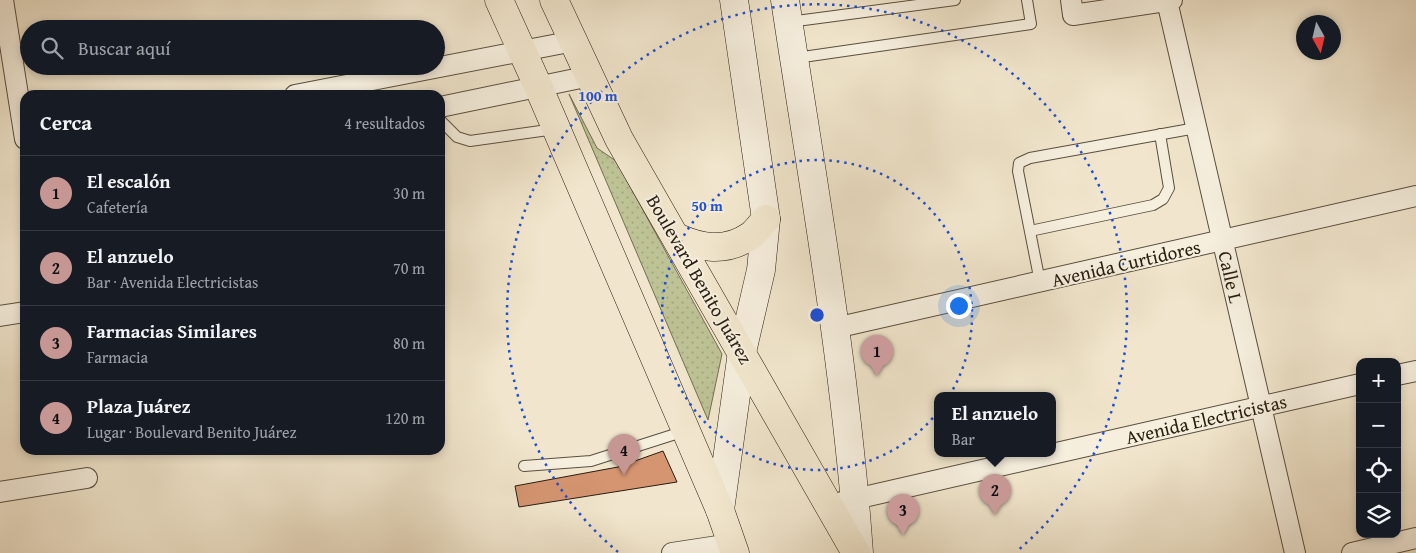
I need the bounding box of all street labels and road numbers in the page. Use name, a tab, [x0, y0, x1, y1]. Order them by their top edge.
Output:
street label: Boulevard Benito Juárez	[640, 189, 760, 369]
street label: Avenida Curtidores	[1049, 232, 1203, 294]
street label: Calle L	[1211, 248, 1251, 306]
street label: Avenida Electricistas	[1123, 387, 1289, 451]

